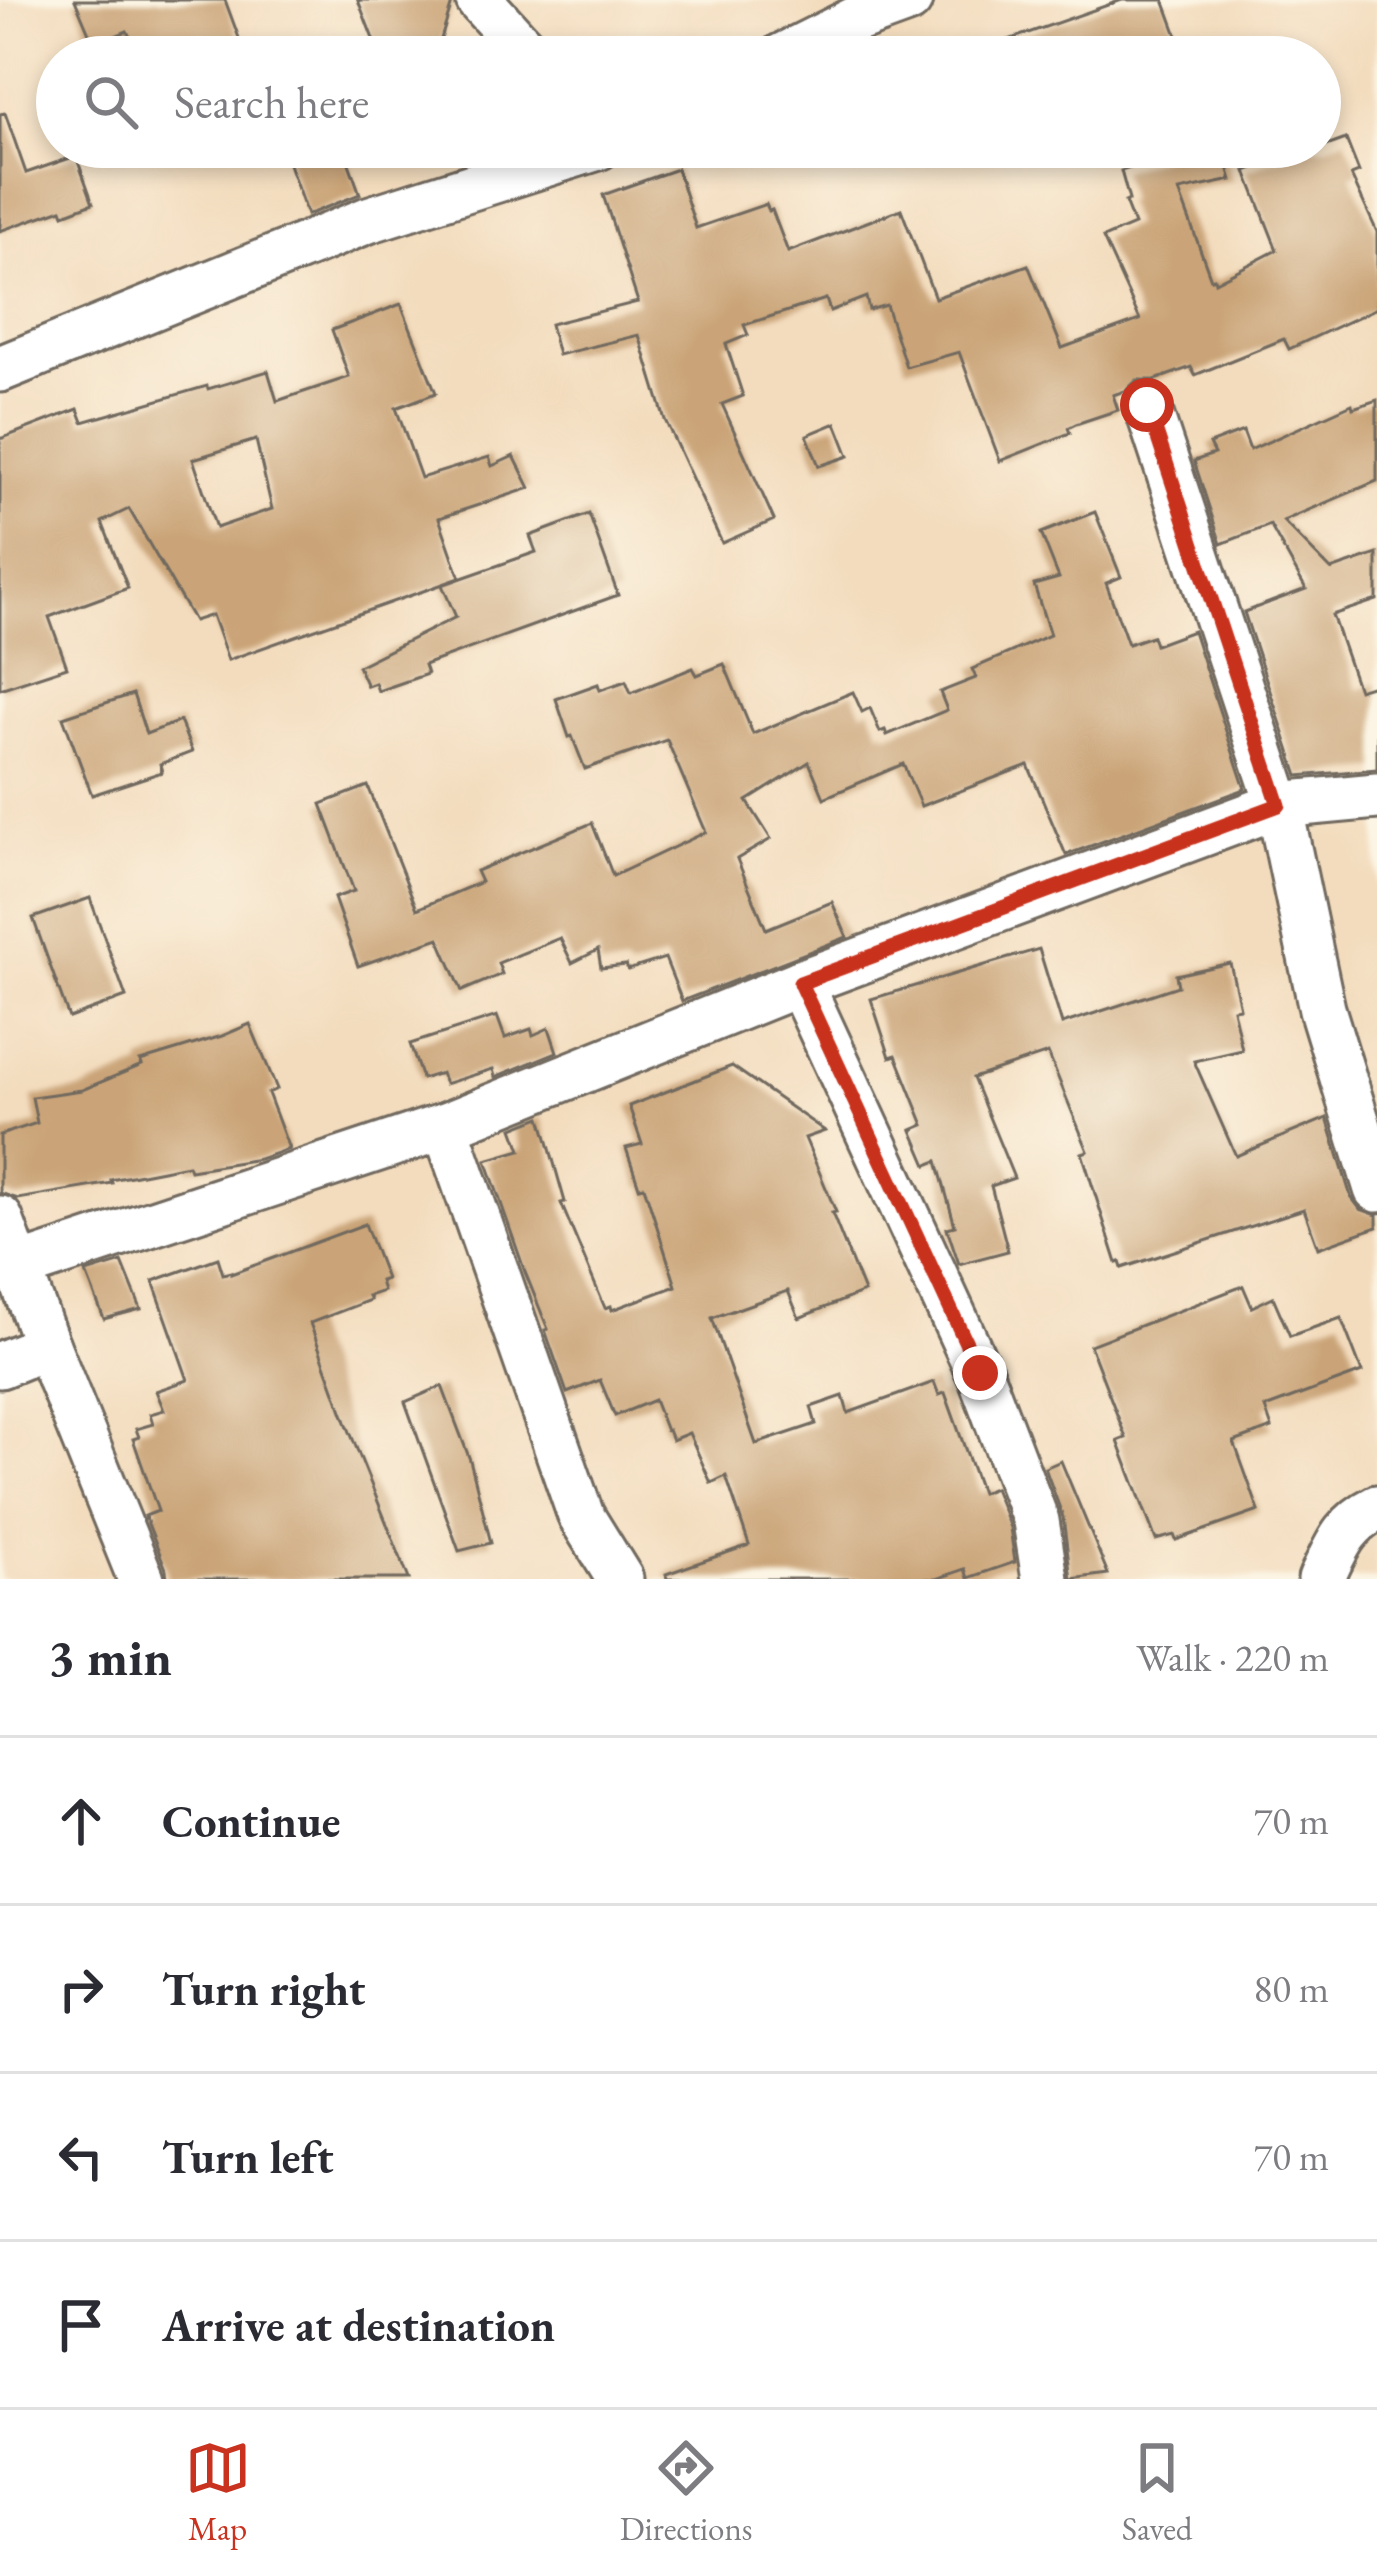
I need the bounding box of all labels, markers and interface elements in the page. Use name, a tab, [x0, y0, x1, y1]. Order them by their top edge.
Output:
search box	[36, 36, 1341, 168]
icon: search	[78, 69, 144, 135]
text: Search here	[174, 73, 369, 131]
route start	[1120, 378, 1174, 432]
route end	[953, 1346, 1007, 1400]
text: 3 min	[48, 1624, 172, 1690]
text: Walk · 220 m	[1136, 1632, 1329, 1683]
icon: ahead	[48, 1788, 114, 1854]
text: Continue	[162, 1792, 340, 1850]
text: 70 m	[1253, 1795, 1329, 1846]
icon: right	[48, 1956, 114, 2022]
text: Turn right	[162, 1960, 365, 2018]
text: 80 m	[1253, 1963, 1329, 2014]
icon: left	[48, 2124, 114, 2190]
text: Turn left	[162, 2128, 334, 2186]
text: 70 m	[1253, 2131, 1329, 2182]
icon: arrive	[48, 2292, 114, 2358]
text: Arrive at destination	[162, 2296, 555, 2354]
tab: Map	[185, 2435, 251, 2550]
tab: Directions	[620, 2435, 753, 2550]
tab: Saved	[1122, 2435, 1192, 2550]

